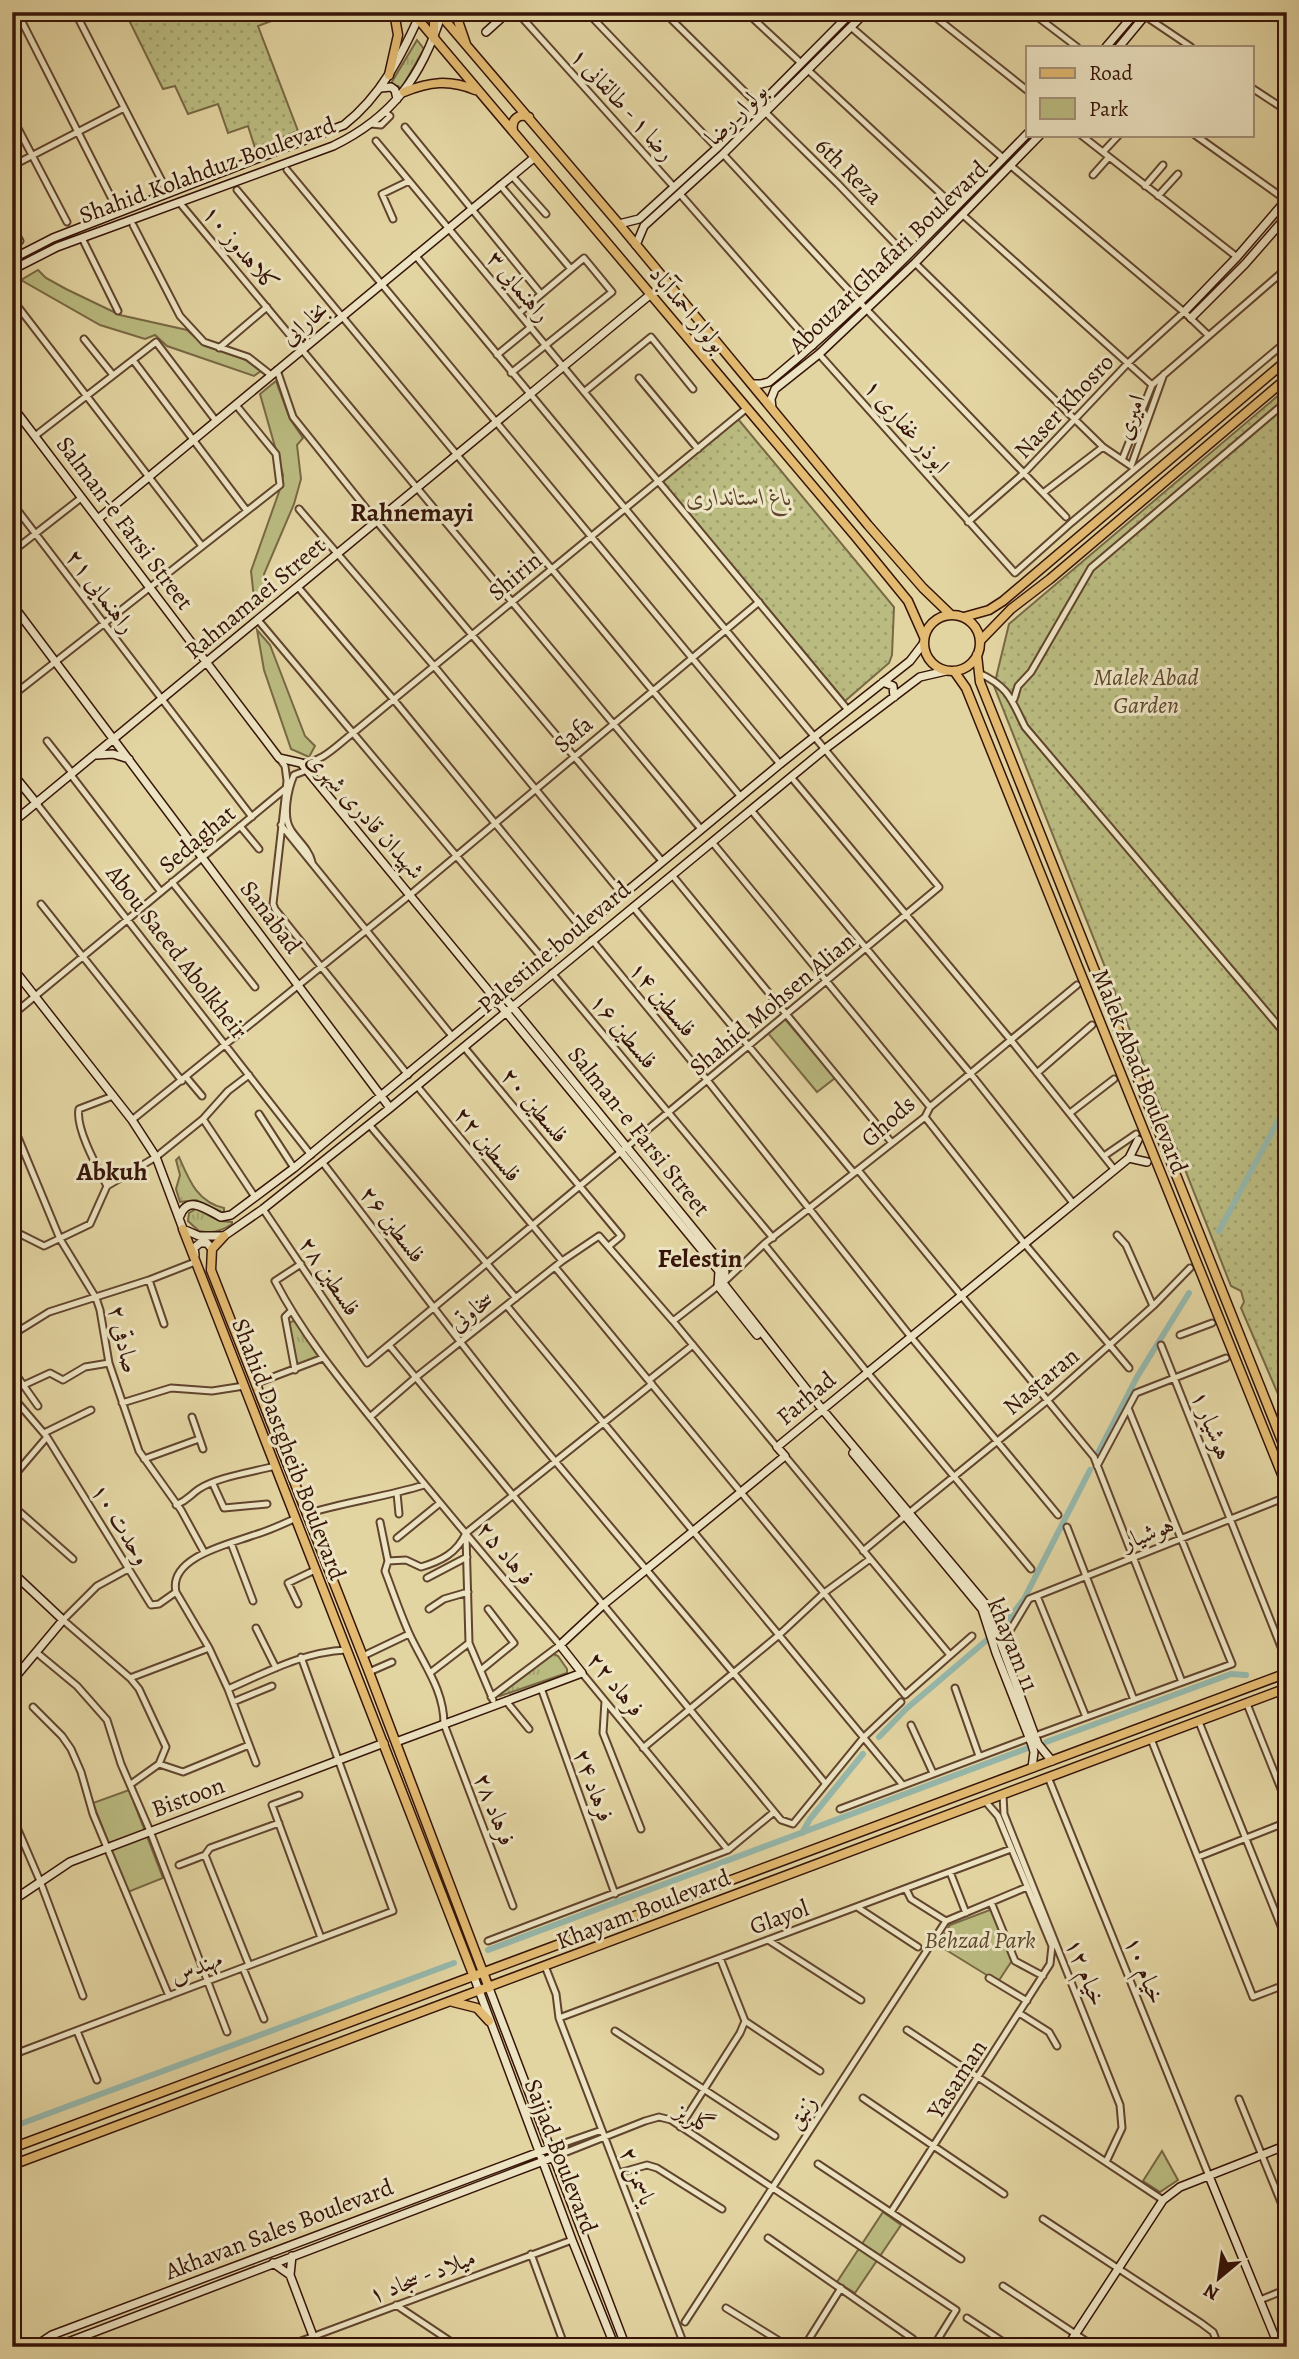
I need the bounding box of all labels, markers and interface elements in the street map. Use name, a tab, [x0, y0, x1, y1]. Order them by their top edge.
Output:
street label: رضا ۱ - طالقانی ۱	[563, 40, 683, 168]
legend	[1026, 46, 1254, 136]
text: Road	[1089, 59, 1133, 87]
street label: بولوار رضا	[698, 76, 774, 152]
text: Park	[1089, 95, 1129, 123]
street label: Shahid Kolahduz Boulevard	[74, 109, 340, 231]
street label: 6th Reza	[808, 130, 890, 212]
street label: Abouzar Ghafari Boulevard	[781, 153, 995, 361]
street label: کلاهدوز ۱۰	[195, 198, 287, 298]
street label: راهنمایی ۳	[480, 243, 558, 329]
street label: بولوار احمدآباد	[642, 259, 734, 359]
street label: بخارایی	[273, 294, 335, 352]
street label: Naser Khosro	[1007, 347, 1121, 465]
street label: ابوذر غفاری ۱	[857, 372, 957, 480]
street label: امیری	[1107, 390, 1153, 444]
street label: Salman-e Farsi Street	[49, 430, 201, 617]
park label: باغ استانداری	[686, 481, 792, 517]
district label: Rahnemayi	[350, 495, 474, 530]
street label: Rahnamaei Street	[178, 529, 332, 666]
street label: راهنمایی ۲۱	[59, 542, 143, 640]
street label: Shirin	[481, 544, 549, 608]
park label: Malek Abad Garden	[1093, 661, 1199, 721]
street label: Safa	[547, 708, 600, 760]
street label: شهیدان قادری شهری	[300, 744, 432, 886]
street label: Sedaghat	[152, 797, 242, 881]
street label: Abou Saeed Abolkheir	[98, 857, 255, 1046]
street label: Palestine boulevard	[471, 873, 637, 1021]
street label: Sanabad	[233, 874, 309, 960]
street label: Shahid Mohsen Alian	[682, 925, 862, 1083]
street label: فلسطین ۱۴	[622, 954, 704, 1044]
street label: Malek Abad Boulevard	[1084, 964, 1196, 1178]
street label: فلسطین ۱۶	[583, 986, 665, 1076]
street label: Salman-e Farsi Street	[560, 1039, 718, 1223]
street label: فلسطین ۲۰	[494, 1060, 576, 1150]
street label: Ghods	[854, 1088, 922, 1154]
street label: فلسطین ۲۲	[447, 1099, 529, 1189]
district label: Abkuh	[75, 1154, 148, 1189]
street label: فلسطین ۲۶	[353, 1179, 433, 1269]
street label: فلسطین ۲۸	[292, 1230, 368, 1322]
district label: Felestin	[658, 1241, 743, 1276]
street label: سخاوتی	[442, 1283, 500, 1339]
street label: صادقی ۲	[101, 1302, 147, 1376]
street label: Shahid Dastgheib Boulevard	[224, 1314, 354, 1584]
street label: Nastaran	[996, 1340, 1086, 1422]
street label: Farhad	[769, 1364, 843, 1432]
street label: هوشیار ۱	[1184, 1385, 1240, 1465]
street label: وحدت ۱۰	[83, 1477, 159, 1571]
street label: هوشیار	[1115, 1508, 1179, 1559]
street label: فرهاد ۲۵	[470, 1514, 542, 1592]
street label: khayam 11	[980, 1594, 1046, 1696]
street label: فرهاد ۲۲	[580, 1645, 652, 1723]
street label: فرهاد ۲۴	[566, 1744, 622, 1826]
street label: فرهاد ۲۸	[467, 1768, 523, 1850]
street label: Bistoon	[147, 1769, 229, 1825]
street label: Khayam Boulevard	[551, 1861, 735, 1957]
street label: Glayol	[745, 1892, 813, 1942]
park label: Behzad Park	[924, 1924, 1036, 1956]
street label: خیام ۱۰	[1112, 1931, 1173, 2011]
street label: خیام ۱۲	[1053, 1933, 1114, 2013]
street label: مهندس	[165, 1942, 227, 1992]
street label: Yasaman	[919, 2033, 994, 2125]
street label: Sajjad Boulevard	[517, 2074, 605, 2238]
street label: زنبق	[778, 2089, 824, 2135]
street label: گلریز	[667, 2093, 720, 2142]
street label: یاسمن ۲	[612, 2142, 664, 2211]
street label: Akhavan Sales Boulevard	[159, 2171, 398, 2288]
street label: میلاد - سجاد ۱	[364, 2241, 480, 2311]
north arrow	[1184, 2244, 1254, 2314]
text: N	[1199, 2277, 1224, 2307]

